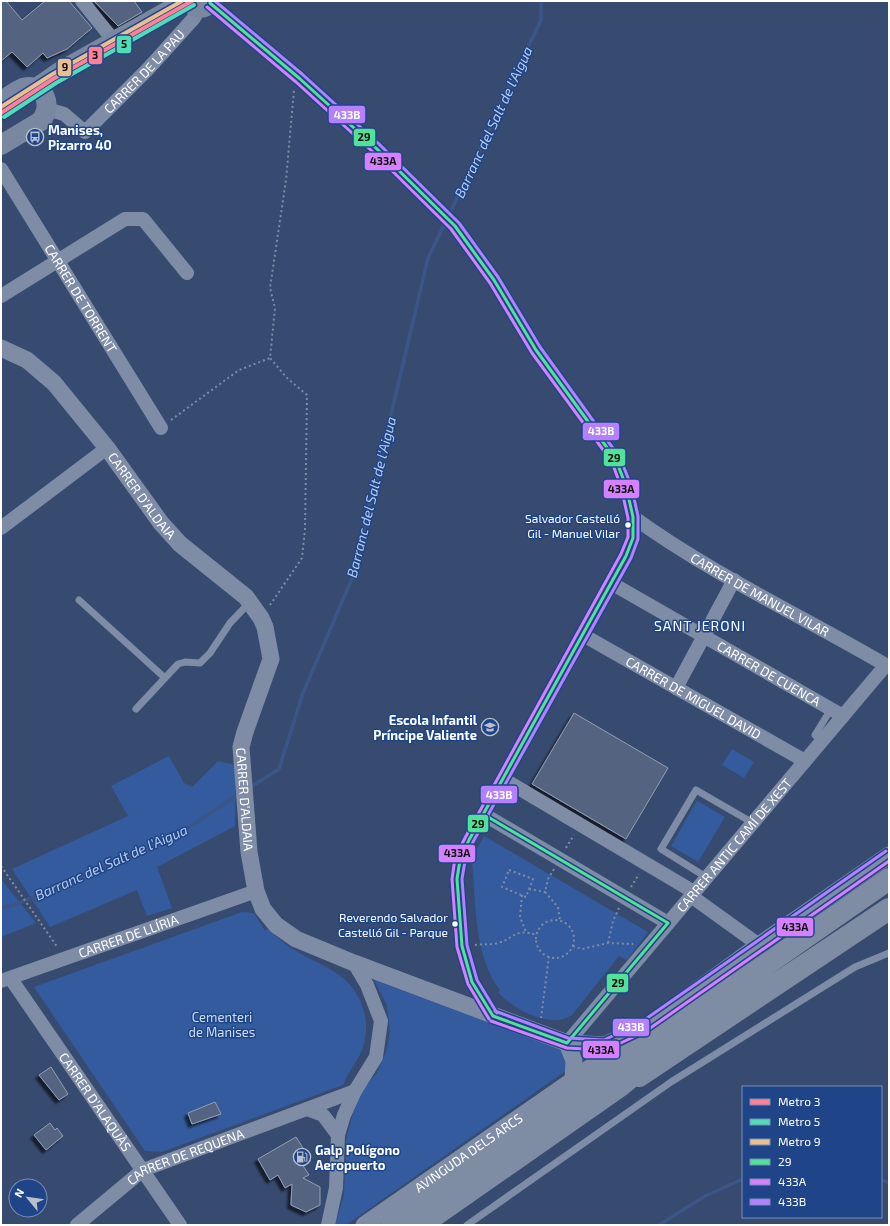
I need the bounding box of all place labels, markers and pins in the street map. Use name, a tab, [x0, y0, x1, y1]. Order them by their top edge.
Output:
place label: Manises, Pizarro 40	[48, 122, 112, 153]
bus stop icon: Manises, Pizarro 40	[25, 127, 45, 147]
place label: Salvador Castelló Gil - Manuel Vilar	[525, 511, 620, 540]
marker: Salvador Castelló Gil - Manuel Vilar	[623, 520, 633, 530]
place label: Escola Infantil Príncipe Valiente	[373, 712, 478, 743]
school or university icon: Escola Infantil Príncipe Valiente	[480, 717, 500, 737]
place label: Reverendo Salvador Castelló Gil - Parque	[338, 910, 448, 939]
marker: Reverendo Salvador Castelló Gil - Parque	[450, 919, 460, 929]
place label: Galp Polígono Aeropuerto	[315, 1142, 400, 1173]
fuel station icon: Galp Polígono Aeropuerto	[292, 1147, 312, 1167]

